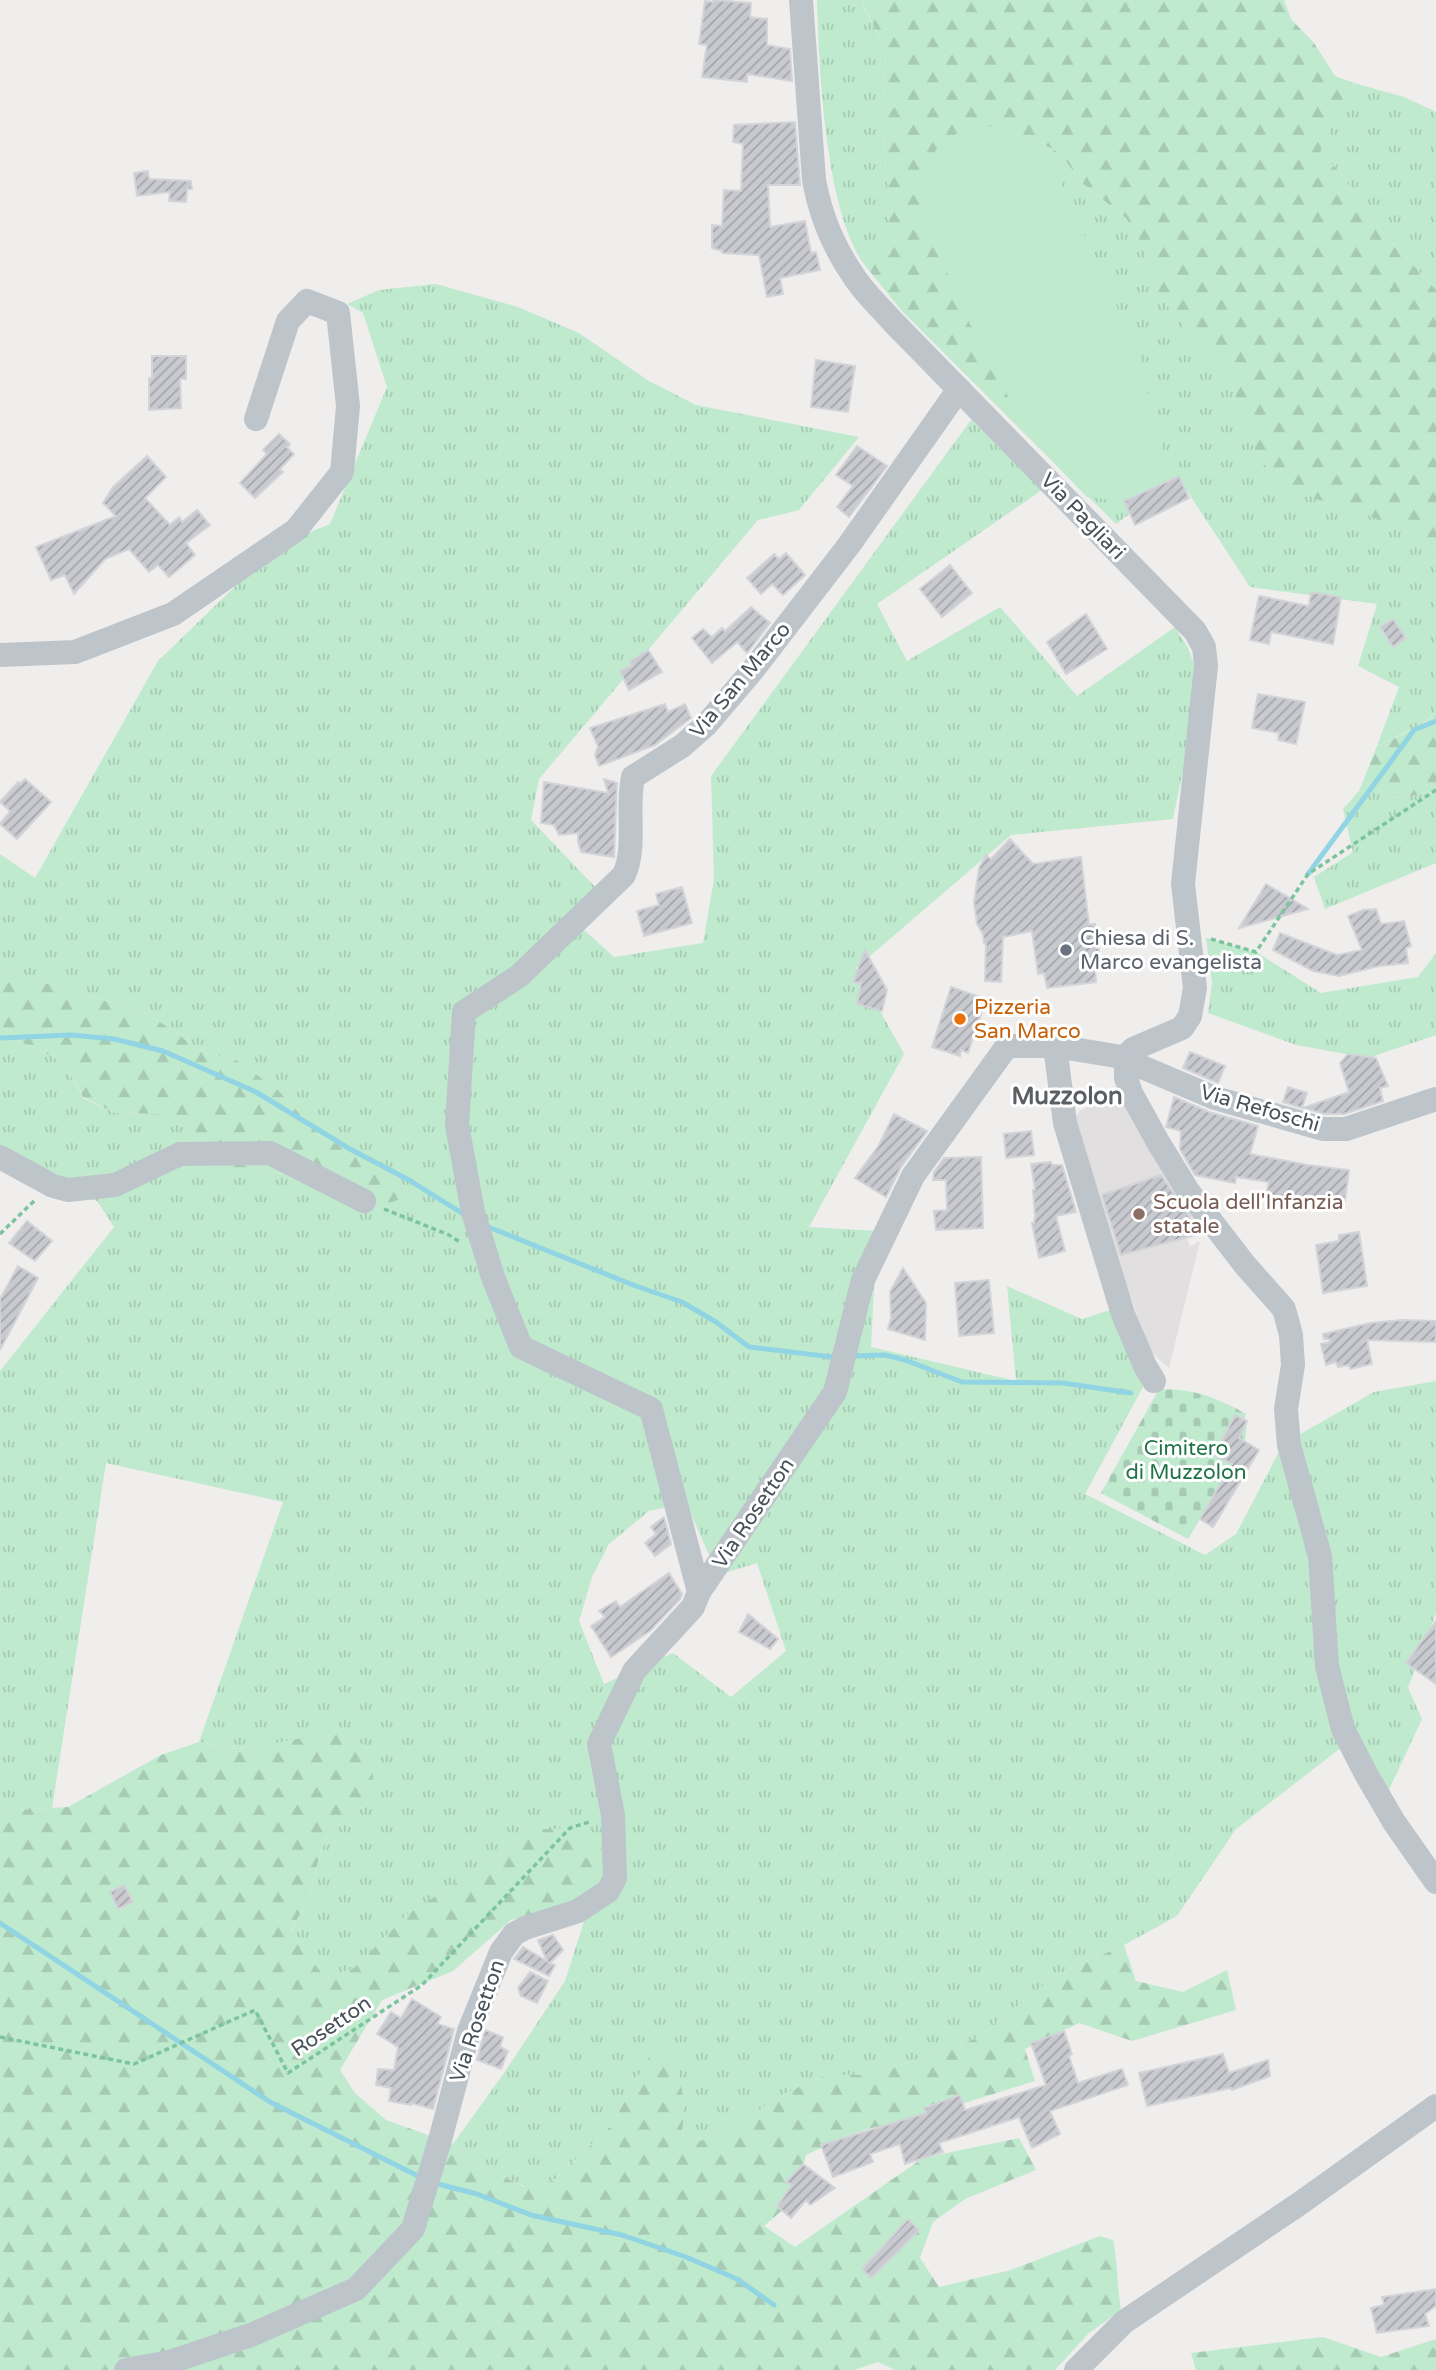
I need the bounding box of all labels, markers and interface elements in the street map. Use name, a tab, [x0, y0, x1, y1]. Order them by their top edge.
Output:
street label: Via Pagliari	[1035, 468, 1130, 565]
street label: Via San Marco	[685, 617, 796, 743]
place label: Chiesa di S. Marco evangelista	[1080, 926, 1262, 975]
marker: Chiesa di S. Marco evangelista	[1058, 942, 1074, 958]
place label: Pizzeria San Marco	[974, 995, 1081, 1044]
marker: Pizzeria San Marco	[952, 1011, 968, 1027]
street label: Via Refoschi	[1197, 1079, 1323, 1137]
district label: Muzzolon	[1011, 1082, 1123, 1111]
place label: Scuola dell'Infanzia statale	[1153, 1190, 1344, 1239]
marker: Scuola dell'Infanzia statale	[1131, 1206, 1147, 1222]
park label: Cimitero di Muzzolon	[1125, 1436, 1247, 1485]
street label: Via Rosetton	[707, 1453, 800, 1573]
street label: Via Rosetton	[445, 1957, 510, 2086]
street label: Rosetton	[287, 1991, 376, 2062]

